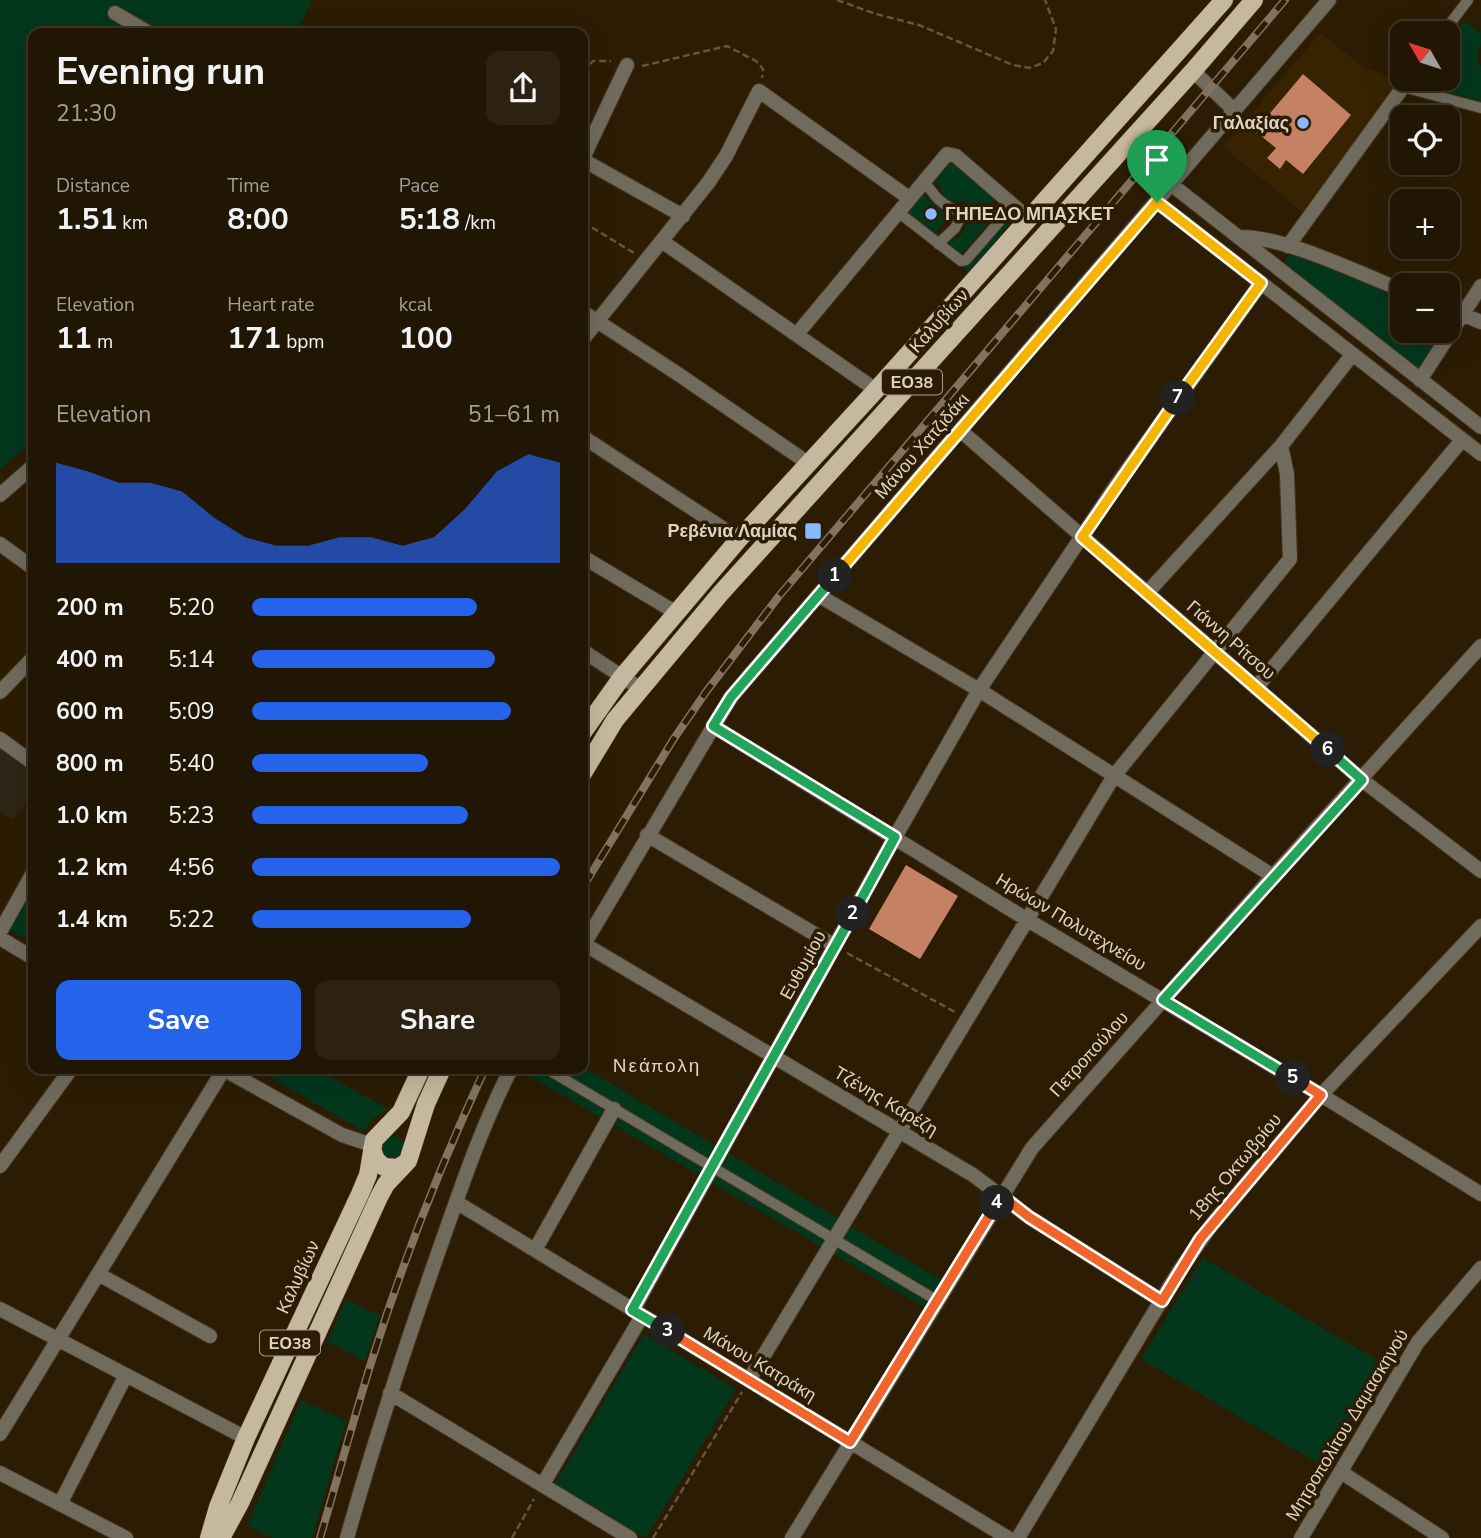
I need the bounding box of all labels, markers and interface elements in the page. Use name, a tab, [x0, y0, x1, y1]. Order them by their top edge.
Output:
north arrow	[1390, 21, 1460, 91]
map controls	[1390, 21, 1460, 343]
text: Evening run	[56, 46, 265, 97]
button: share	[486, 51, 560, 125]
text: 21:30	[56, 98, 116, 129]
button: locate	[1390, 105, 1460, 175]
place label: Γαλαξίας	[1213, 111, 1289, 135]
marker: Γαλαξίας	[1295, 115, 1311, 131]
pin	[1127, 130, 1187, 202]
icon: arrive	[1138, 141, 1176, 179]
text: Distance	[56, 173, 130, 199]
text: Time	[227, 173, 270, 199]
text: Pace	[399, 173, 439, 199]
button: +	[1390, 189, 1460, 259]
text: 1.51	[56, 199, 117, 240]
text: 8:00	[227, 199, 289, 240]
text: 5:18	[399, 199, 460, 240]
place label: ΓΗΠΕΔΟ ΜΠΑΣΚΕΤ	[945, 202, 1114, 226]
marker: ΓΗΠΕΔΟ ΜΠΑΣΚΕΤ	[923, 206, 939, 222]
text: km	[117, 210, 148, 236]
text: /km	[460, 210, 496, 236]
button: −	[1390, 273, 1460, 343]
street label: Καλυβίων	[904, 284, 974, 358]
text: Elevation	[56, 292, 135, 318]
text: Heart rate	[227, 292, 314, 318]
text: kcal	[399, 292, 432, 318]
text: 11	[56, 318, 92, 359]
text: 171	[227, 318, 281, 359]
text: 100	[399, 318, 453, 359]
text: m	[92, 329, 113, 355]
text: bpm	[281, 329, 325, 355]
road number: ΕΟ38	[882, 370, 942, 394]
pin: 7	[1160, 380, 1196, 416]
text: 7	[1172, 384, 1183, 410]
street label: Μάνου Χατζιδάκι	[869, 388, 975, 504]
text: Elevation	[56, 399, 151, 430]
text: 51–61 m	[468, 399, 560, 430]
place label: Ρεβένια Λαμίας	[667, 519, 797, 543]
marker: Ρεβένια Λαμίας	[803, 521, 823, 541]
pin: 1	[818, 558, 852, 594]
text: 1	[829, 562, 840, 588]
text: 200 m	[56, 592, 124, 623]
text: 5:20	[168, 592, 215, 623]
street label: Γιάννη Ρίτσου	[1182, 595, 1280, 685]
text: 400 m	[56, 644, 124, 675]
text: 5:14	[168, 644, 215, 675]
text: 600 m	[56, 696, 124, 727]
text: 5:09	[168, 696, 215, 727]
pin: 6	[1310, 732, 1346, 768]
text: 6	[1322, 736, 1333, 762]
text: 800 m	[56, 748, 124, 779]
text: 5:40	[168, 748, 215, 779]
text: 1.0 km	[56, 800, 128, 831]
text: 5:23	[168, 800, 215, 831]
text: 1.2 km	[56, 852, 128, 883]
text: 4:56	[168, 852, 215, 883]
street label: Ηρώων Πολυτεχνείου	[991, 868, 1151, 976]
pin: 2	[836, 897, 870, 932]
text: 2	[847, 900, 858, 926]
text: 1.4 km	[56, 904, 128, 935]
text: 5:22	[168, 904, 215, 935]
street label: Ευθυμίου	[774, 926, 832, 1004]
button: Save	[56, 980, 301, 1060]
button: Share	[315, 980, 560, 1060]
street label: Πετροπούλου	[1044, 1006, 1134, 1102]
district label: Νεάπολη	[613, 1053, 701, 1079]
street label: Τζένης Καρέζη	[830, 1060, 942, 1142]
pin: 5	[1276, 1060, 1310, 1096]
text: 5	[1287, 1064, 1298, 1090]
street label: 18ης Οκτωβρίου	[1183, 1108, 1287, 1226]
pin: 4	[979, 1186, 1014, 1220]
text: 4	[991, 1189, 1002, 1215]
street label: Καλυβίων	[271, 1237, 325, 1317]
pin: 3	[650, 1314, 686, 1348]
text: 3	[662, 1317, 673, 1343]
street label: Μάνου Κατράκη	[699, 1321, 821, 1407]
street label: Μητροπολίτου Δαμασκηνού	[1280, 1325, 1414, 1525]
road number: ΕΟ38	[260, 1330, 320, 1356]

